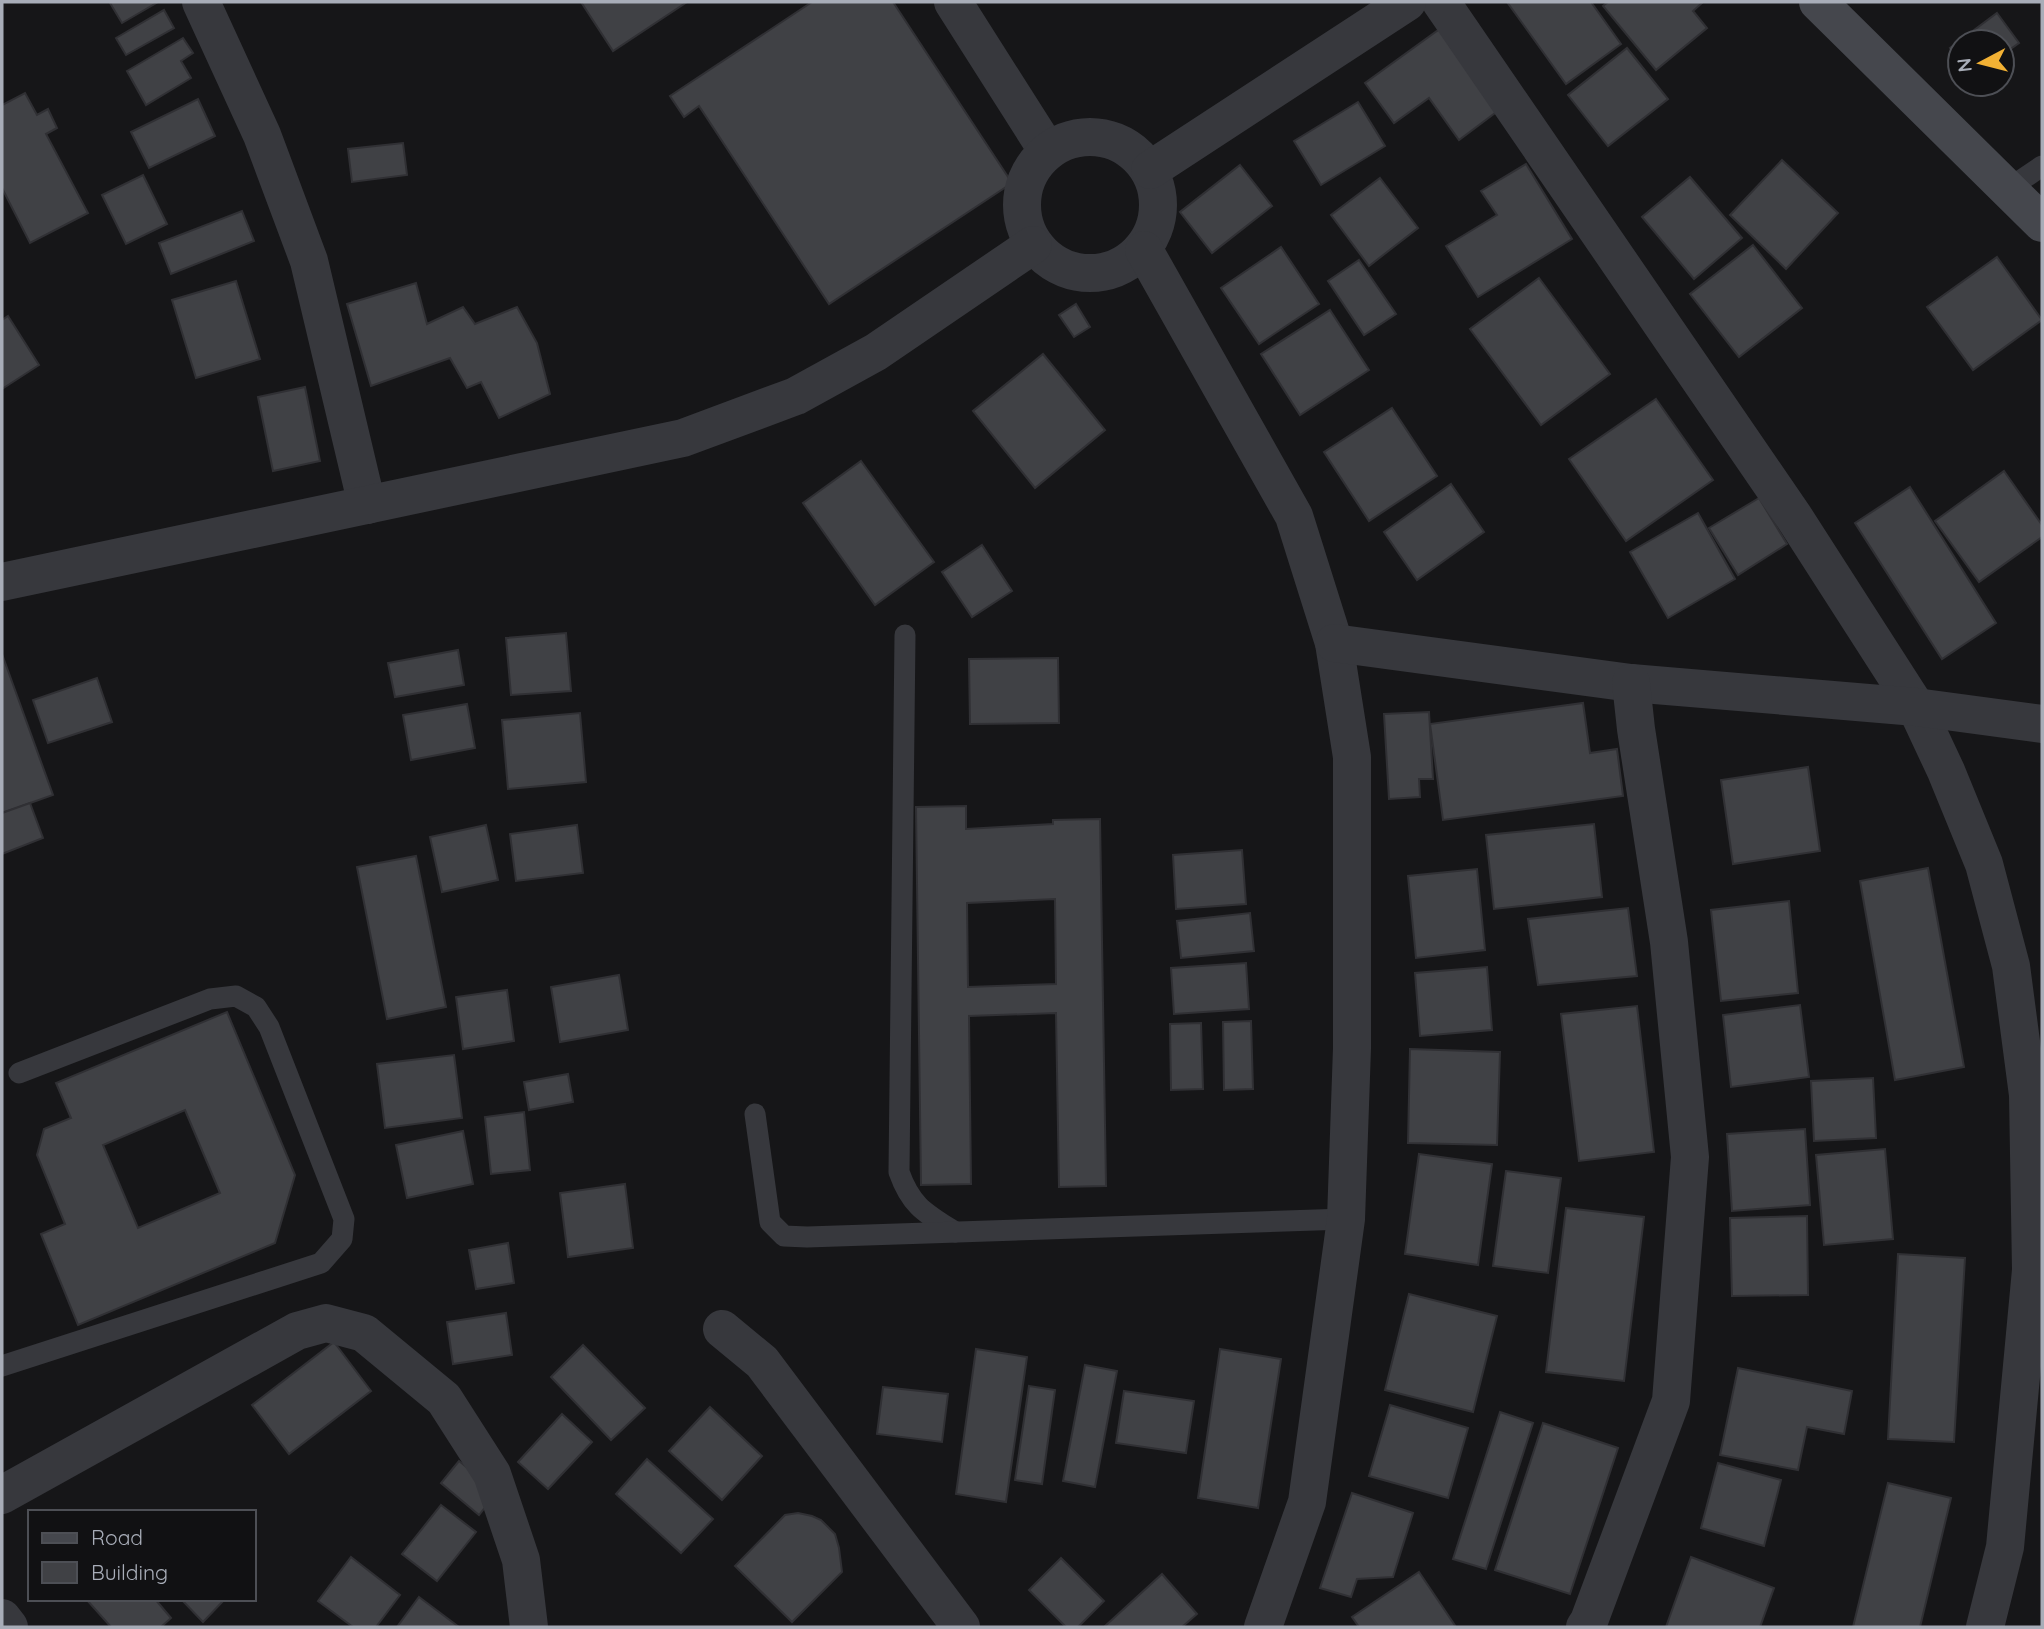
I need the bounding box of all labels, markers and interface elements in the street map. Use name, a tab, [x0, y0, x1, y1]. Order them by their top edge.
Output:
north arrow	[1946, 28, 2016, 98]
text: N	[1951, 57, 1977, 73]
legend	[28, 1510, 256, 1601]
text: Road	[91, 1524, 143, 1550]
text: Building	[91, 1559, 168, 1585]

